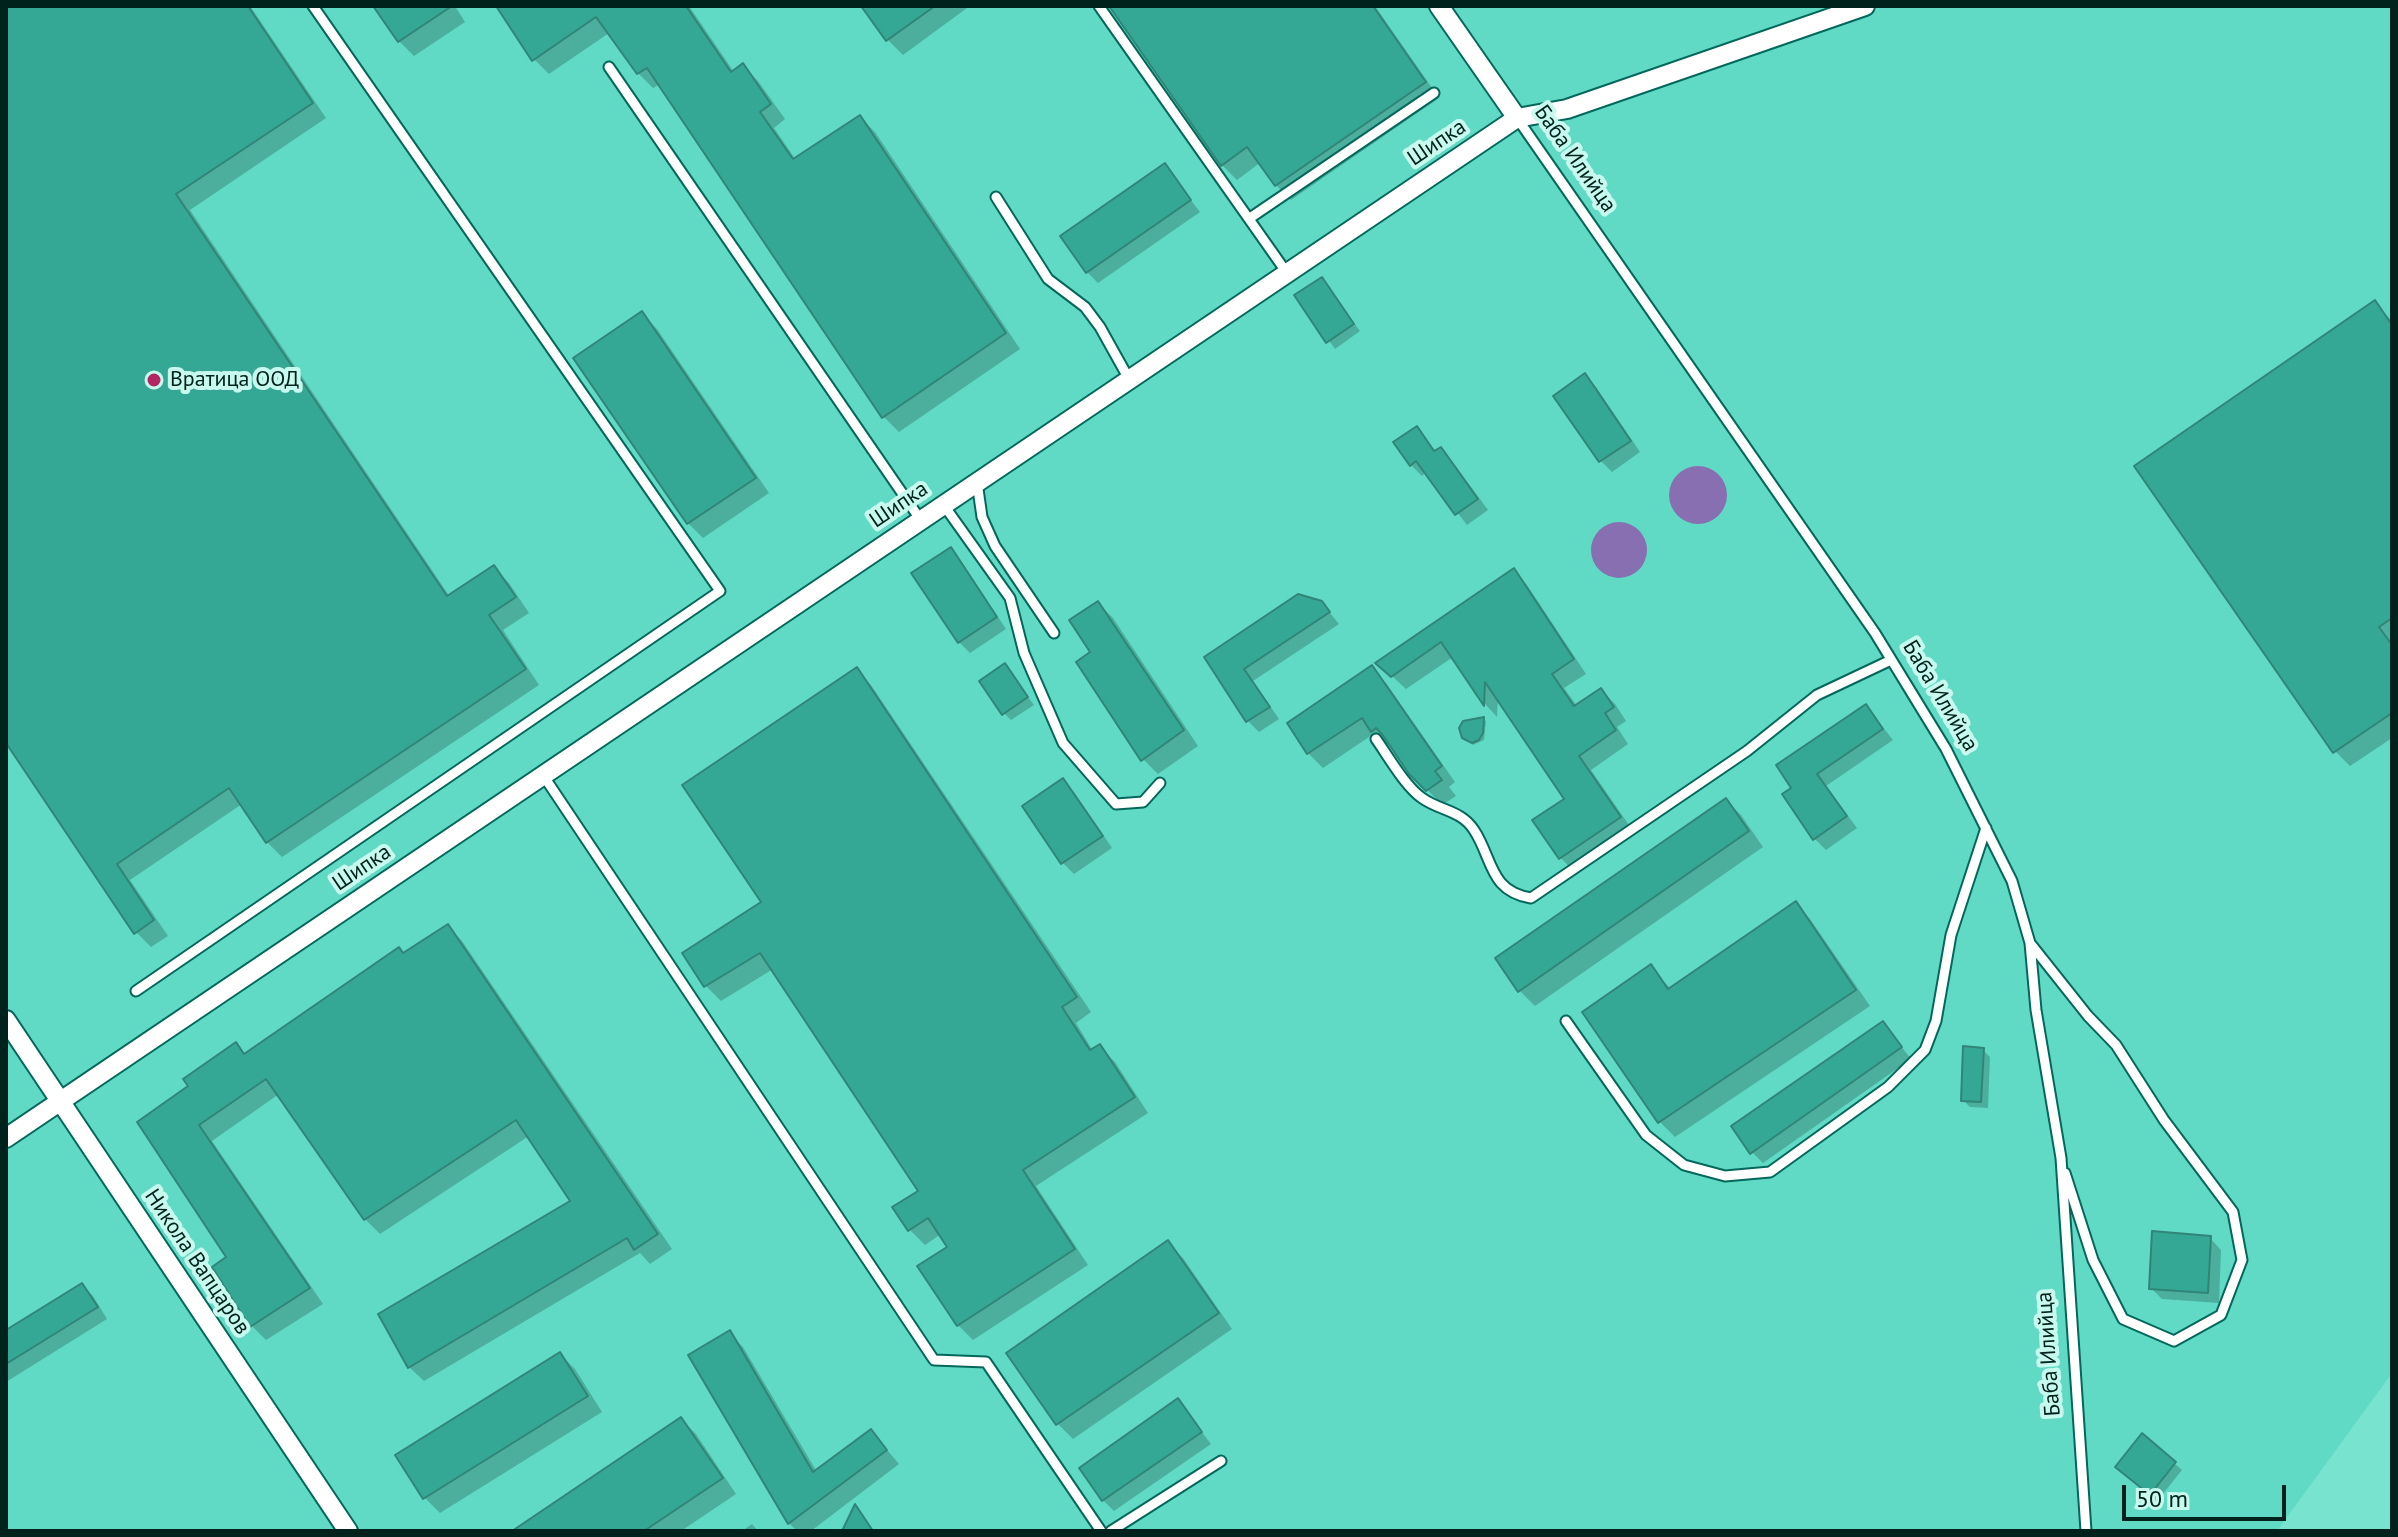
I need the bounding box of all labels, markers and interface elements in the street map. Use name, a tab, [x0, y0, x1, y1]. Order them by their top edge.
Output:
street label: Баба Илийца	[1528, 100, 1622, 218]
street label: Шипка	[1403, 114, 1471, 172]
place label: Вратица ООД	[170, 367, 299, 393]
marker: Вратица ООД	[145, 371, 163, 389]
street label: Шипка	[865, 476, 933, 534]
street label: Баба Илийца	[1897, 636, 1983, 756]
street label: Шипка	[328, 839, 396, 897]
street label: Никола Вапцаров	[139, 1184, 255, 1340]
street label: Баба Илийца	[2031, 1291, 2067, 1417]
scale bar	[2126, 1469, 2290, 1519]
text: 50 m	[2136, 1483, 2188, 1514]

